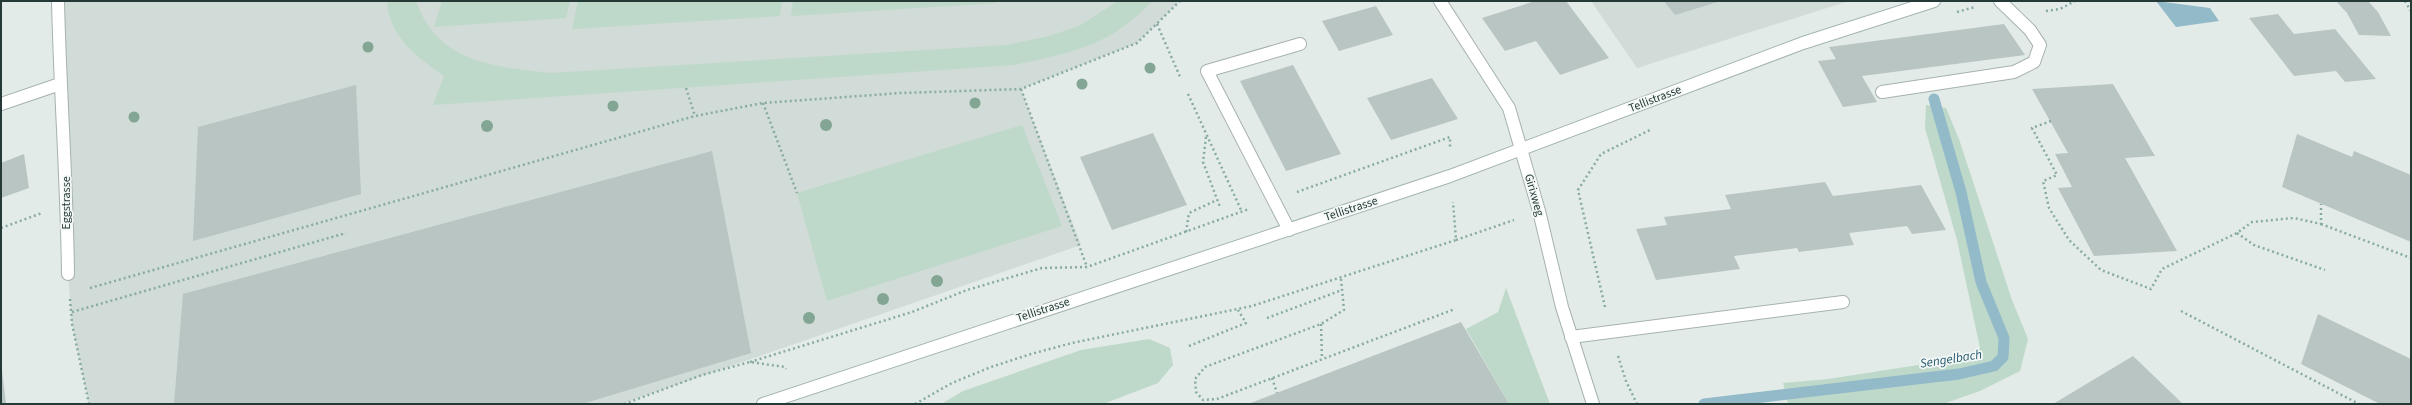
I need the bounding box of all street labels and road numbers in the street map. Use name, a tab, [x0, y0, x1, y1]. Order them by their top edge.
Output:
street label: Tellistrasse	[1626, 81, 1684, 117]
street label: Girixweg	[1520, 172, 1548, 218]
street label: Eggstrasse	[58, 176, 75, 230]
street label: Tellistrasse	[1322, 192, 1380, 226]
street label: Tellistrasse	[1014, 293, 1072, 327]

